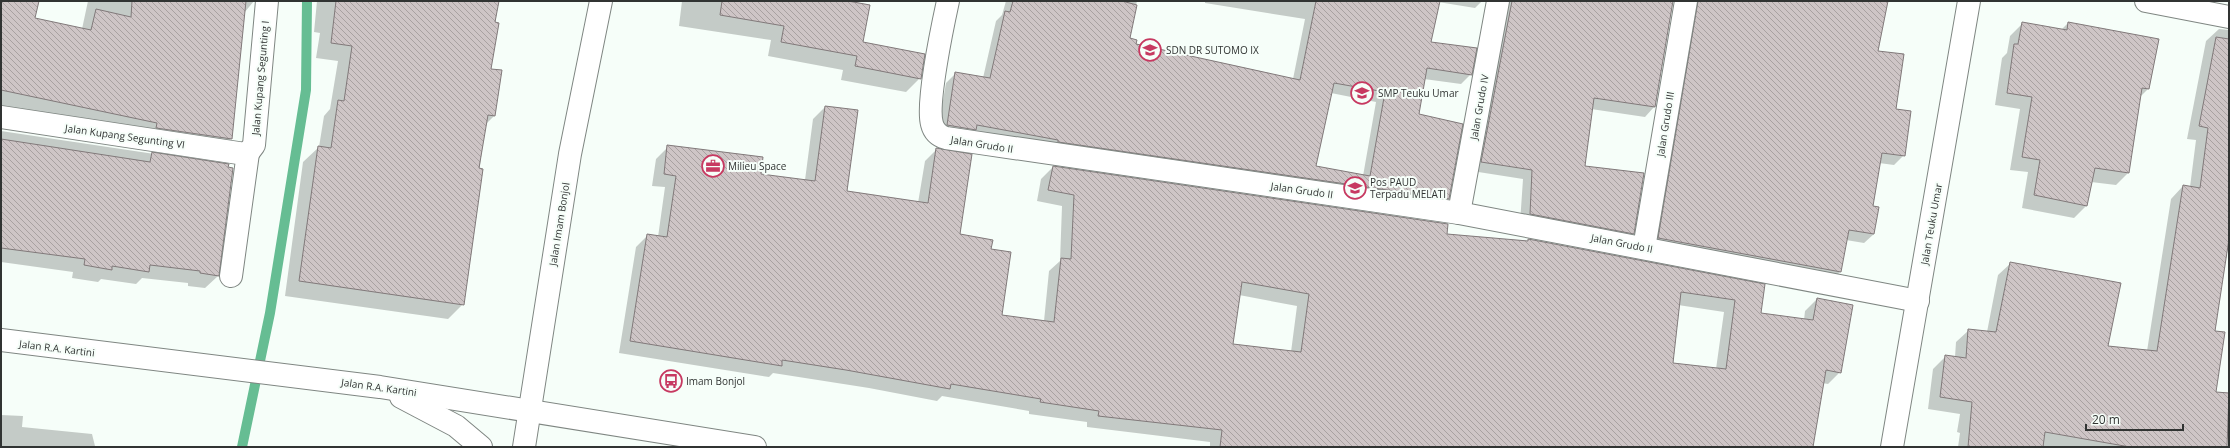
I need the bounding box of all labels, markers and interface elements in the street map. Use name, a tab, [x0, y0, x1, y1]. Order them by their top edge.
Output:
street label: Jalan Kupang Segunting I	[248, 20, 272, 137]
school or university icon: SDN DR SUTOMO IX	[1137, 37, 1163, 63]
place label: SDN DR SUTOMO IX	[1166, 43, 1259, 57]
street label: Jalan Grudo IV	[1466, 73, 1492, 142]
school or university icon: SMP Teuku Umar	[1349, 80, 1375, 106]
place label: SMP Teuku Umar	[1378, 86, 1459, 100]
street label: Jalan Grudo III	[1653, 90, 1677, 159]
street label: Jalan Kupang Segunting VI	[63, 121, 186, 151]
street label: Jalan Grudo II	[949, 132, 1014, 156]
office icon: Milieu Space	[700, 153, 726, 179]
place label: Milieu Space	[728, 159, 787, 173]
school or university icon: Pos PAUD Terpadu MELATI	[1342, 175, 1368, 201]
place label: Pos PAUD Terpadu MELATI	[1370, 175, 1446, 201]
street label: Jalan Grudo II	[1269, 179, 1334, 201]
street label: Jalan Imam Bonjol	[545, 181, 572, 268]
street label: Jalan Teuku Umar	[1917, 182, 1945, 267]
street label: Jalan Grudo II	[1589, 230, 1654, 256]
street label: Jalan R.A. Kartini	[17, 336, 96, 360]
bus stop icon: Imam Bonjol	[658, 368, 684, 394]
place label: Imam Bonjol	[686, 374, 745, 388]
street label: Jalan R.A. Kartini	[339, 375, 418, 399]
scale bar	[2086, 406, 2183, 432]
text: 20 m	[2092, 411, 2120, 428]

